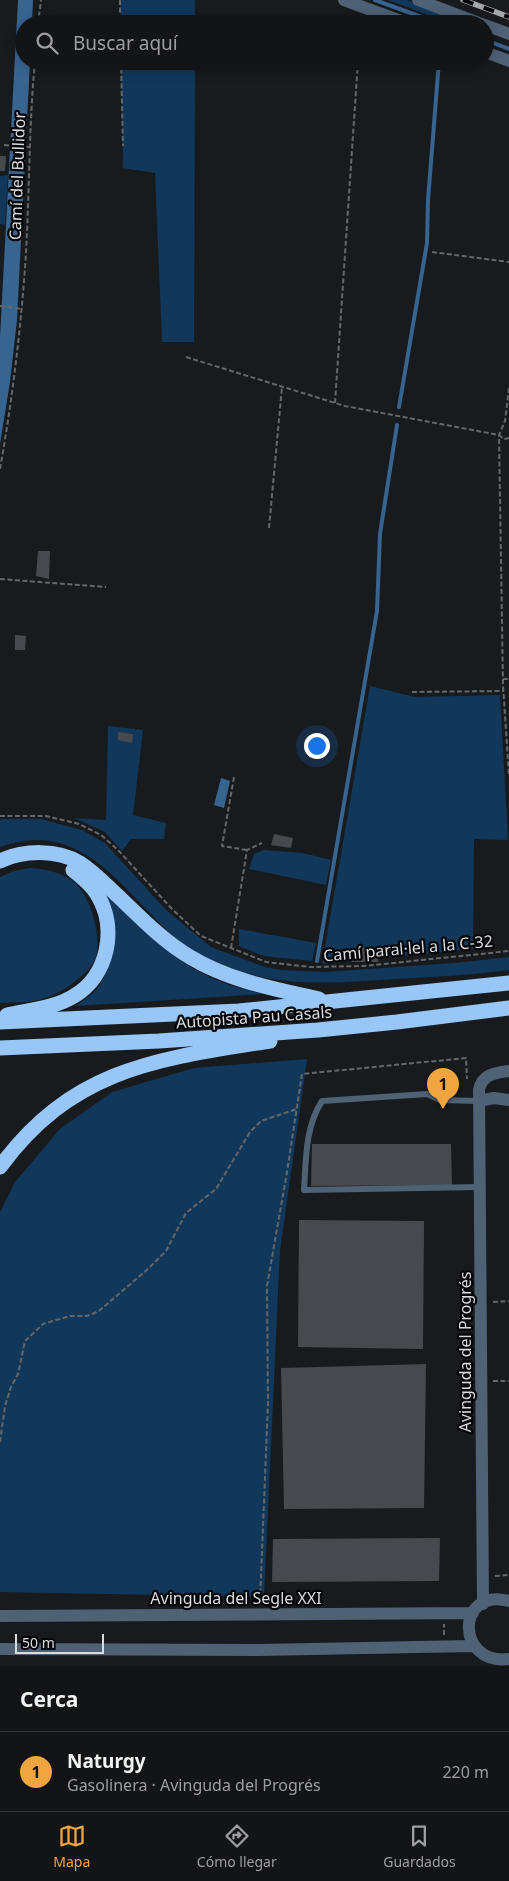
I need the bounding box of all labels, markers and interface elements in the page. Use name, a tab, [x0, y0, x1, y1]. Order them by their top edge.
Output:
search box	[15, 15, 494, 70]
icon: search	[33, 29, 61, 57]
text: Buscar aquí	[73, 30, 178, 56]
street label: Camí del Bullidor	[4, 111, 30, 240]
your location	[304, 733, 330, 759]
street label: Camí paral·lel a la C-32	[322, 930, 494, 966]
street label: Autopista Pau Casals	[175, 1001, 333, 1033]
pin: 1	[427, 1068, 459, 1109]
street label: Avinguda del Progrés	[454, 1272, 476, 1432]
street label: Avinguda del Segle XXI	[150, 1587, 322, 1609]
scale bar	[15, 1631, 104, 1654]
text: 50 m	[22, 1633, 55, 1652]
text: Cerca	[20, 1685, 78, 1713]
text: Naturgy	[67, 1748, 146, 1774]
text: 1	[31, 1761, 41, 1783]
text: 220 m	[442, 1761, 489, 1783]
text: Gasolinera · Avinguda del Progrés	[67, 1774, 321, 1796]
tab: Mapa	[53, 1822, 90, 1871]
tab: Cómo llegar	[197, 1822, 277, 1871]
tab: Guardados	[383, 1822, 456, 1871]

